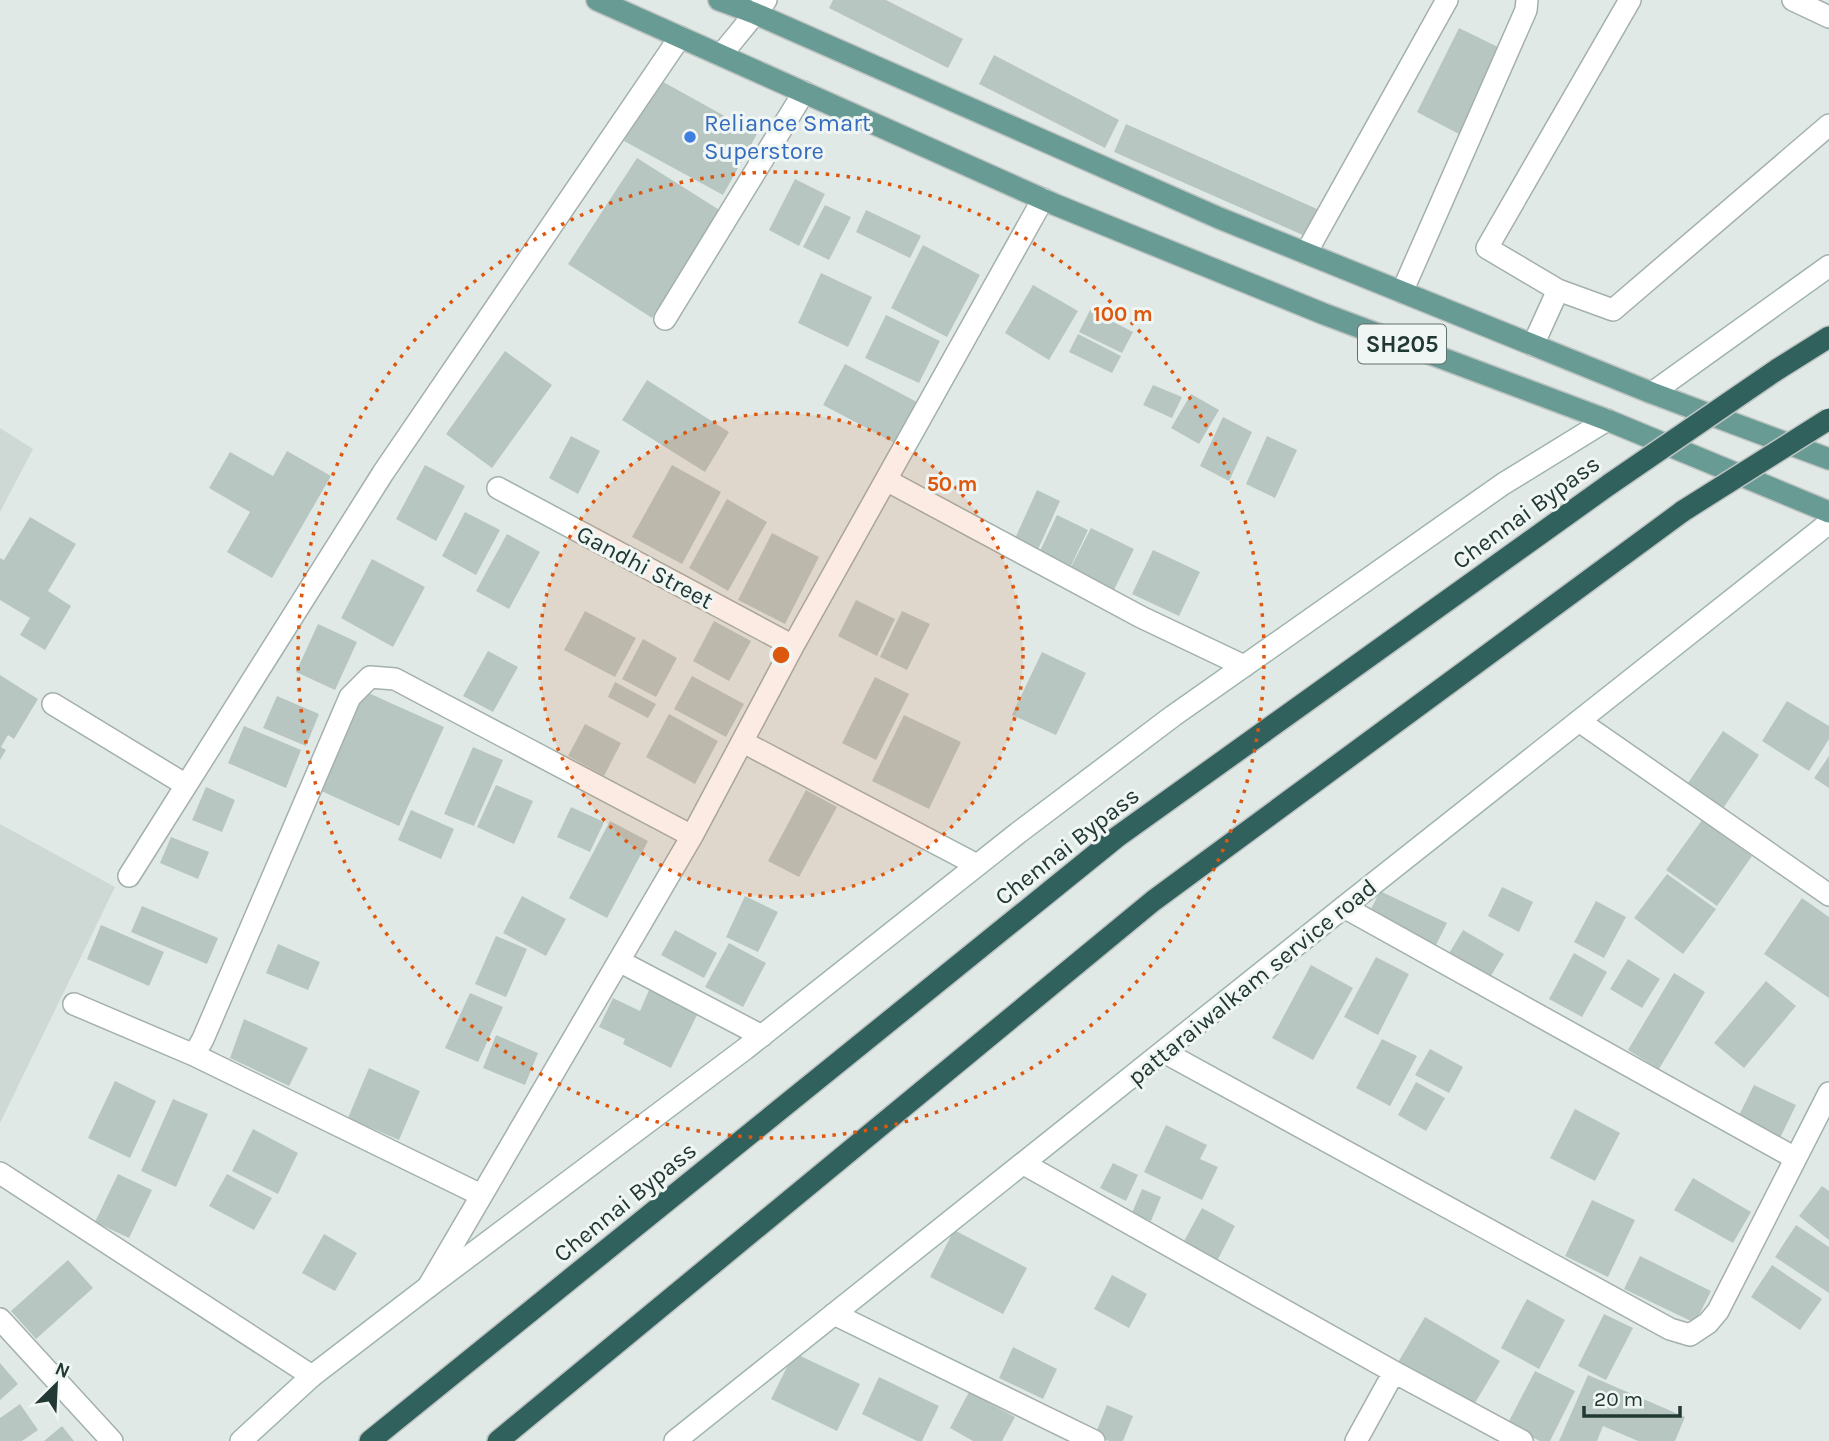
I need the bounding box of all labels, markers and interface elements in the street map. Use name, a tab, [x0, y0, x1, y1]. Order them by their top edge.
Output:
place label: Reliance Smart Superstore	[704, 109, 871, 165]
marker: Reliance Smart Superstore	[682, 129, 698, 145]
text: 100 m	[1093, 302, 1153, 326]
road number: SH205	[1358, 324, 1446, 364]
street label: Chennai Bypass	[1447, 449, 1605, 575]
text: 50 m	[927, 472, 977, 496]
street label: Gandhi Street	[572, 519, 718, 615]
centre of rings	[769, 643, 793, 667]
street label: Chennai Bypass	[989, 781, 1145, 911]
street label: pattaraiwalkam service road	[1122, 873, 1382, 1091]
street label: Chennai Bypass	[548, 1136, 702, 1268]
north arrow	[21, 1350, 91, 1420]
text: N	[52, 1358, 73, 1383]
scale bar	[1584, 1374, 1680, 1418]
text: 20 m	[1594, 1387, 1643, 1411]

